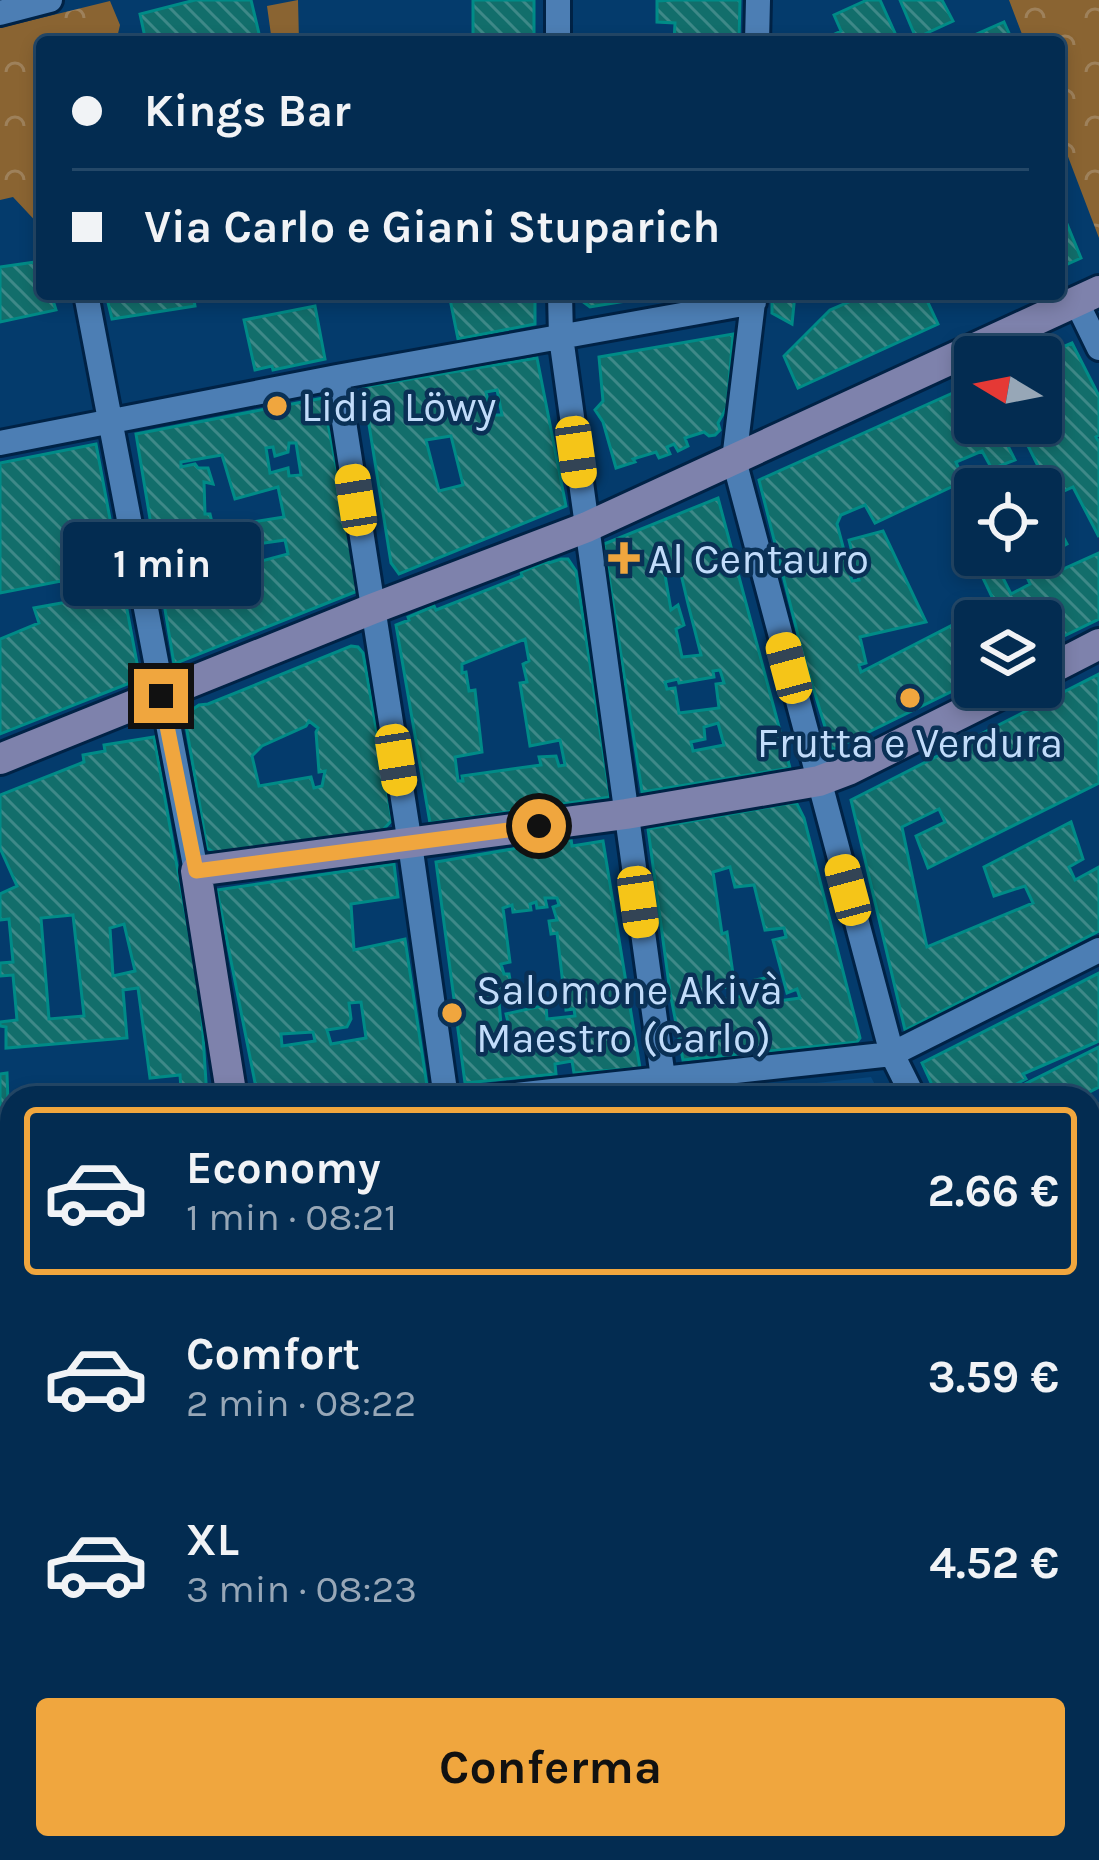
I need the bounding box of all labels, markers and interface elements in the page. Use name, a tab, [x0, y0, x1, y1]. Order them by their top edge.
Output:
text: Kings Bar	[144, 85, 351, 137]
text: Via Carlo e Giani Stuparich	[144, 201, 720, 253]
north arrow	[954, 336, 1062, 444]
map controls	[954, 336, 1062, 708]
place label: Lidia Löwy	[301, 382, 496, 432]
marker: Lidia Löwy	[264, 393, 290, 419]
car	[553, 414, 599, 490]
car	[333, 462, 379, 538]
button: locate	[954, 468, 1062, 576]
callout: 1 min	[62, 522, 260, 606]
place label: Al Centauro	[648, 534, 869, 584]
text: 1 min	[113, 541, 211, 587]
marker: Al Centauro	[611, 545, 637, 571]
button: layers	[954, 600, 1062, 708]
car	[762, 629, 816, 707]
route end	[134, 669, 188, 723]
marker: Frutta e Verdura	[897, 685, 923, 711]
place label: Frutta e Verdura	[757, 718, 1063, 768]
car	[373, 722, 419, 798]
route start	[512, 799, 566, 853]
car	[821, 851, 875, 929]
car	[615, 864, 661, 940]
place label: Salomone Akivà Maestro (Carlo)	[476, 965, 783, 1063]
marker: Salomone Akivà Maestro (Carlo)	[439, 1000, 465, 1026]
icon: car	[42, 1137, 150, 1245]
text: Economy	[186, 1142, 381, 1194]
text: 2.66 €	[928, 1165, 1059, 1217]
text: 1 min · 08:21	[186, 1194, 397, 1240]
icon: car	[42, 1323, 150, 1431]
text: Comfort	[186, 1328, 360, 1380]
text: 3.59 €	[928, 1351, 1059, 1403]
text: 2 min · 08:22	[186, 1380, 416, 1426]
icon: car	[42, 1509, 150, 1617]
text: XL	[186, 1514, 239, 1566]
text: 4.52 €	[929, 1537, 1059, 1589]
text: 3 min · 08:23	[186, 1566, 417, 1612]
button: Conferma	[36, 1698, 1065, 1836]

